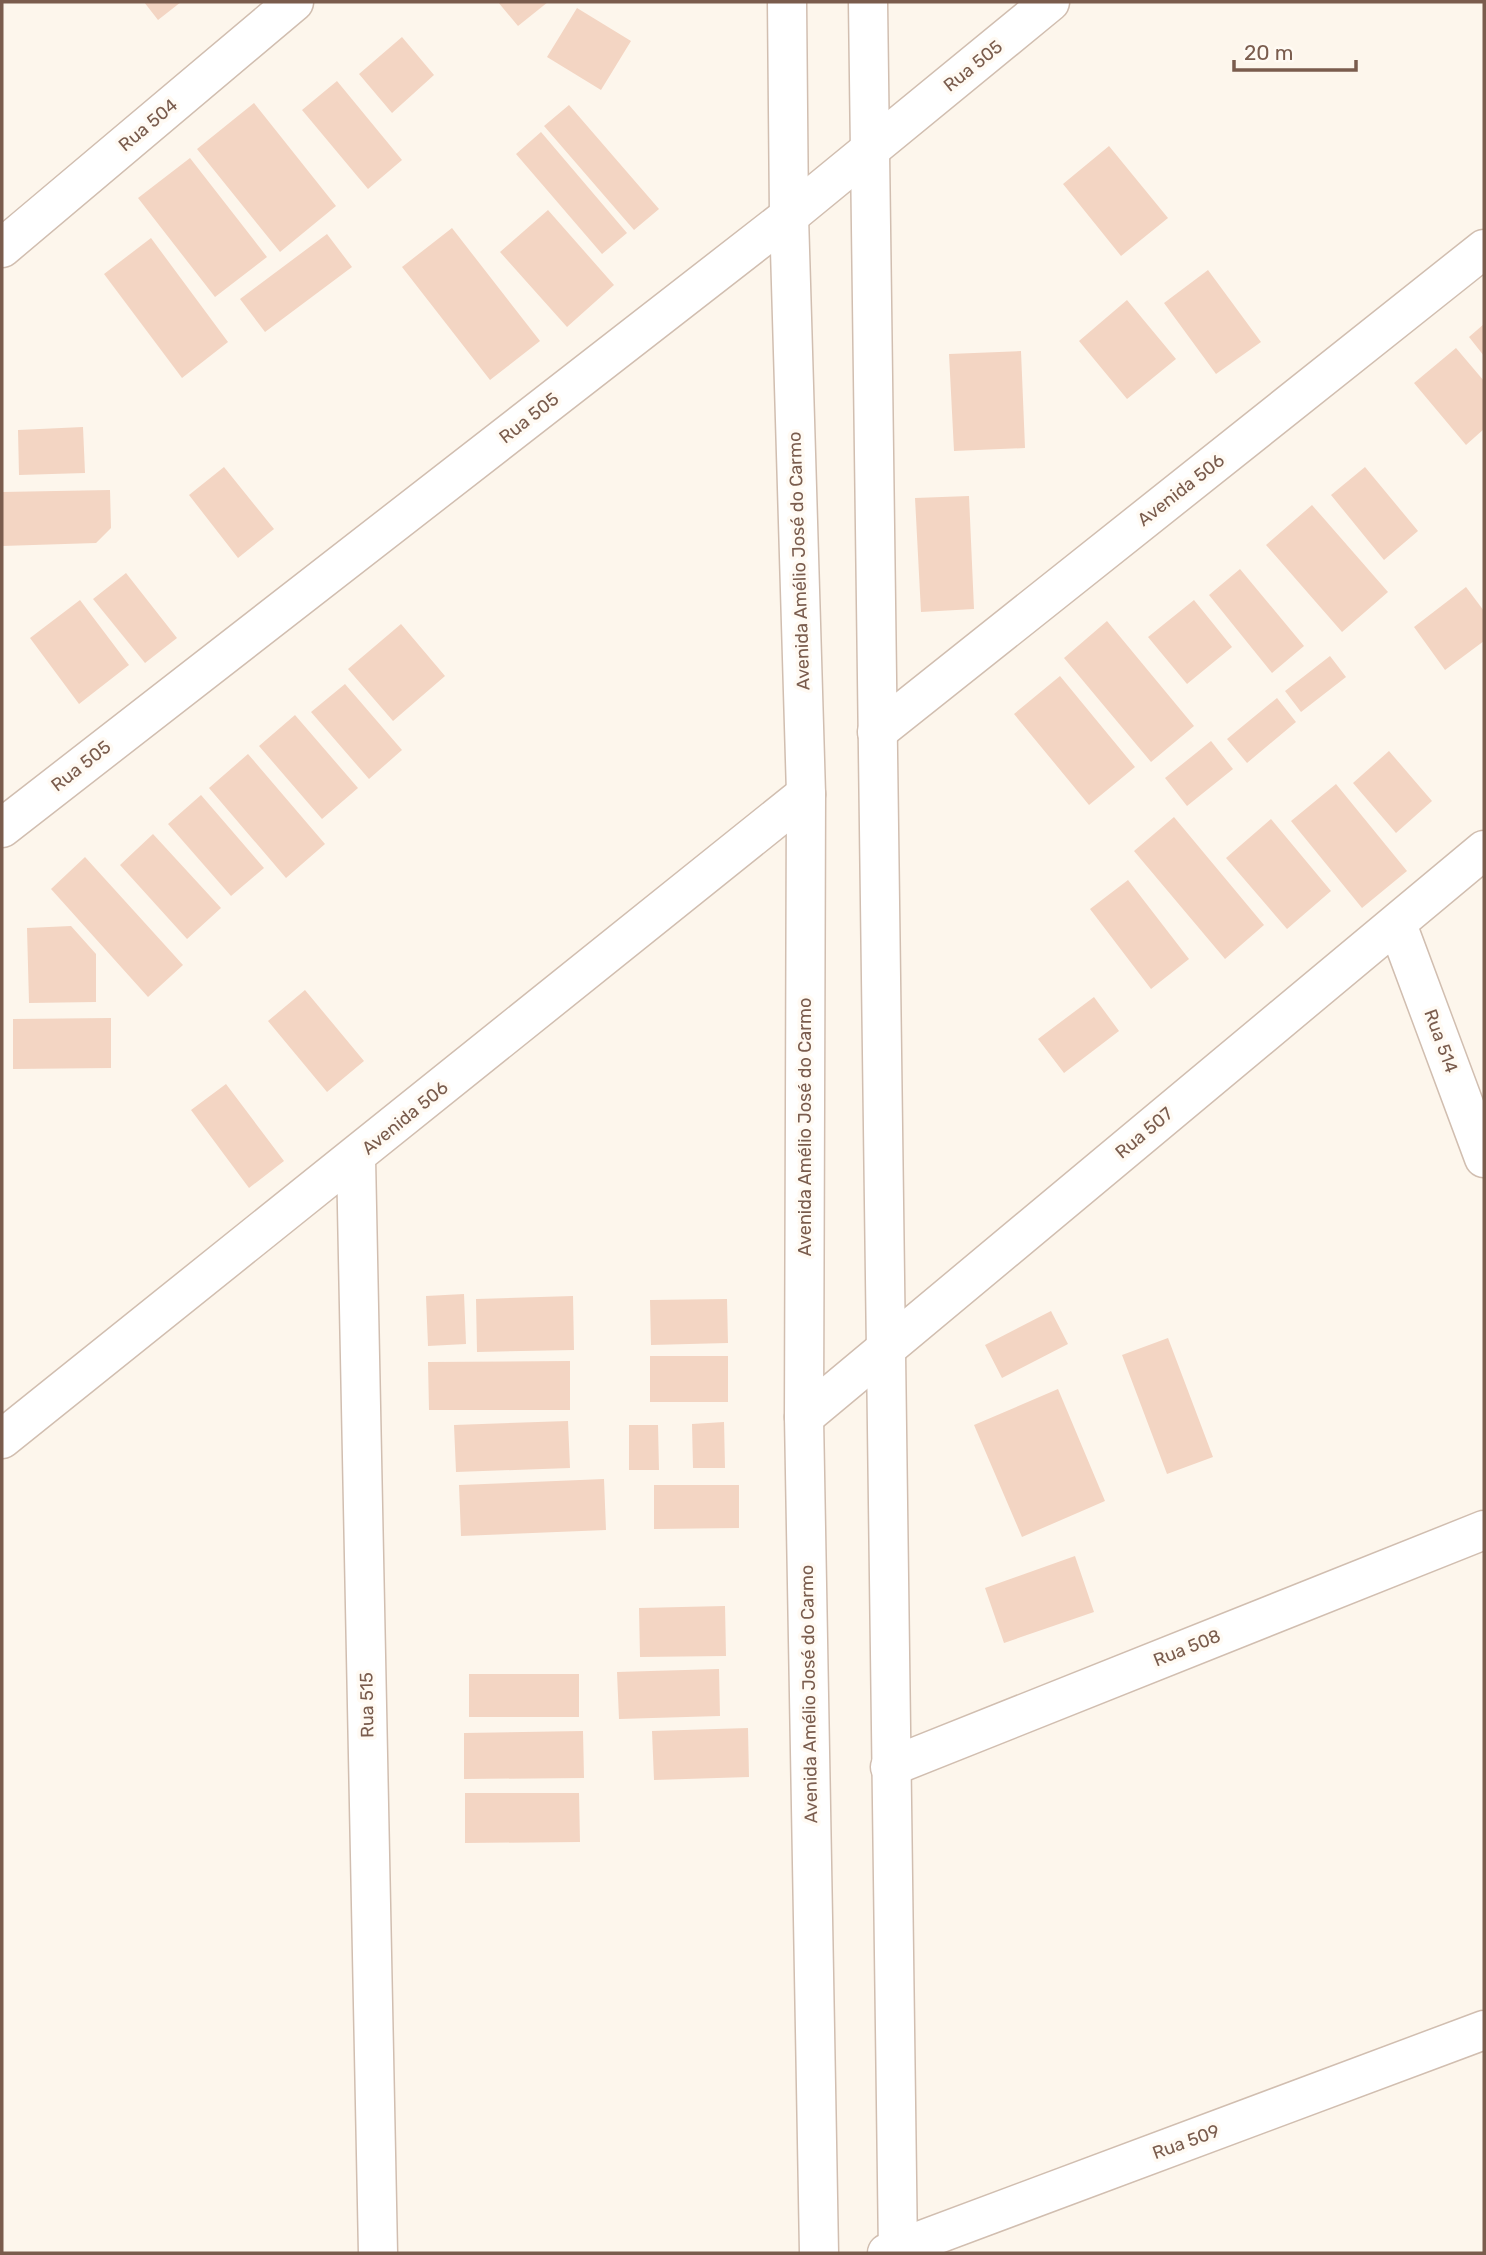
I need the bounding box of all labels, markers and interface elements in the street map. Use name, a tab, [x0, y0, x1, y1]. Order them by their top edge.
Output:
scale bar	[1234, 28, 1356, 72]
street label: Rua 505	[939, 35, 1007, 97]
text: 20 m	[1244, 40, 1293, 65]
street label: Rua 504	[114, 94, 182, 156]
street label: Rua 505	[495, 388, 563, 448]
street label: Avenida Amélio José do Carmo	[783, 431, 815, 691]
street label: Avenida 506	[1133, 449, 1229, 531]
street label: Rua 505	[47, 736, 115, 796]
street label: Avenida Amélio José do Carmo	[794, 998, 816, 1256]
street label: Rua 514	[1419, 1006, 1463, 1076]
street label: Avenida 506	[357, 1076, 453, 1159]
street label: Rua 507	[1111, 1103, 1177, 1163]
street label: Avenida Amélio José do Carmo	[796, 1565, 822, 1823]
street label: Rua 508	[1150, 1625, 1224, 1671]
street label: Rua 515	[355, 1672, 379, 1738]
street label: Rua 509	[1149, 2120, 1223, 2164]

